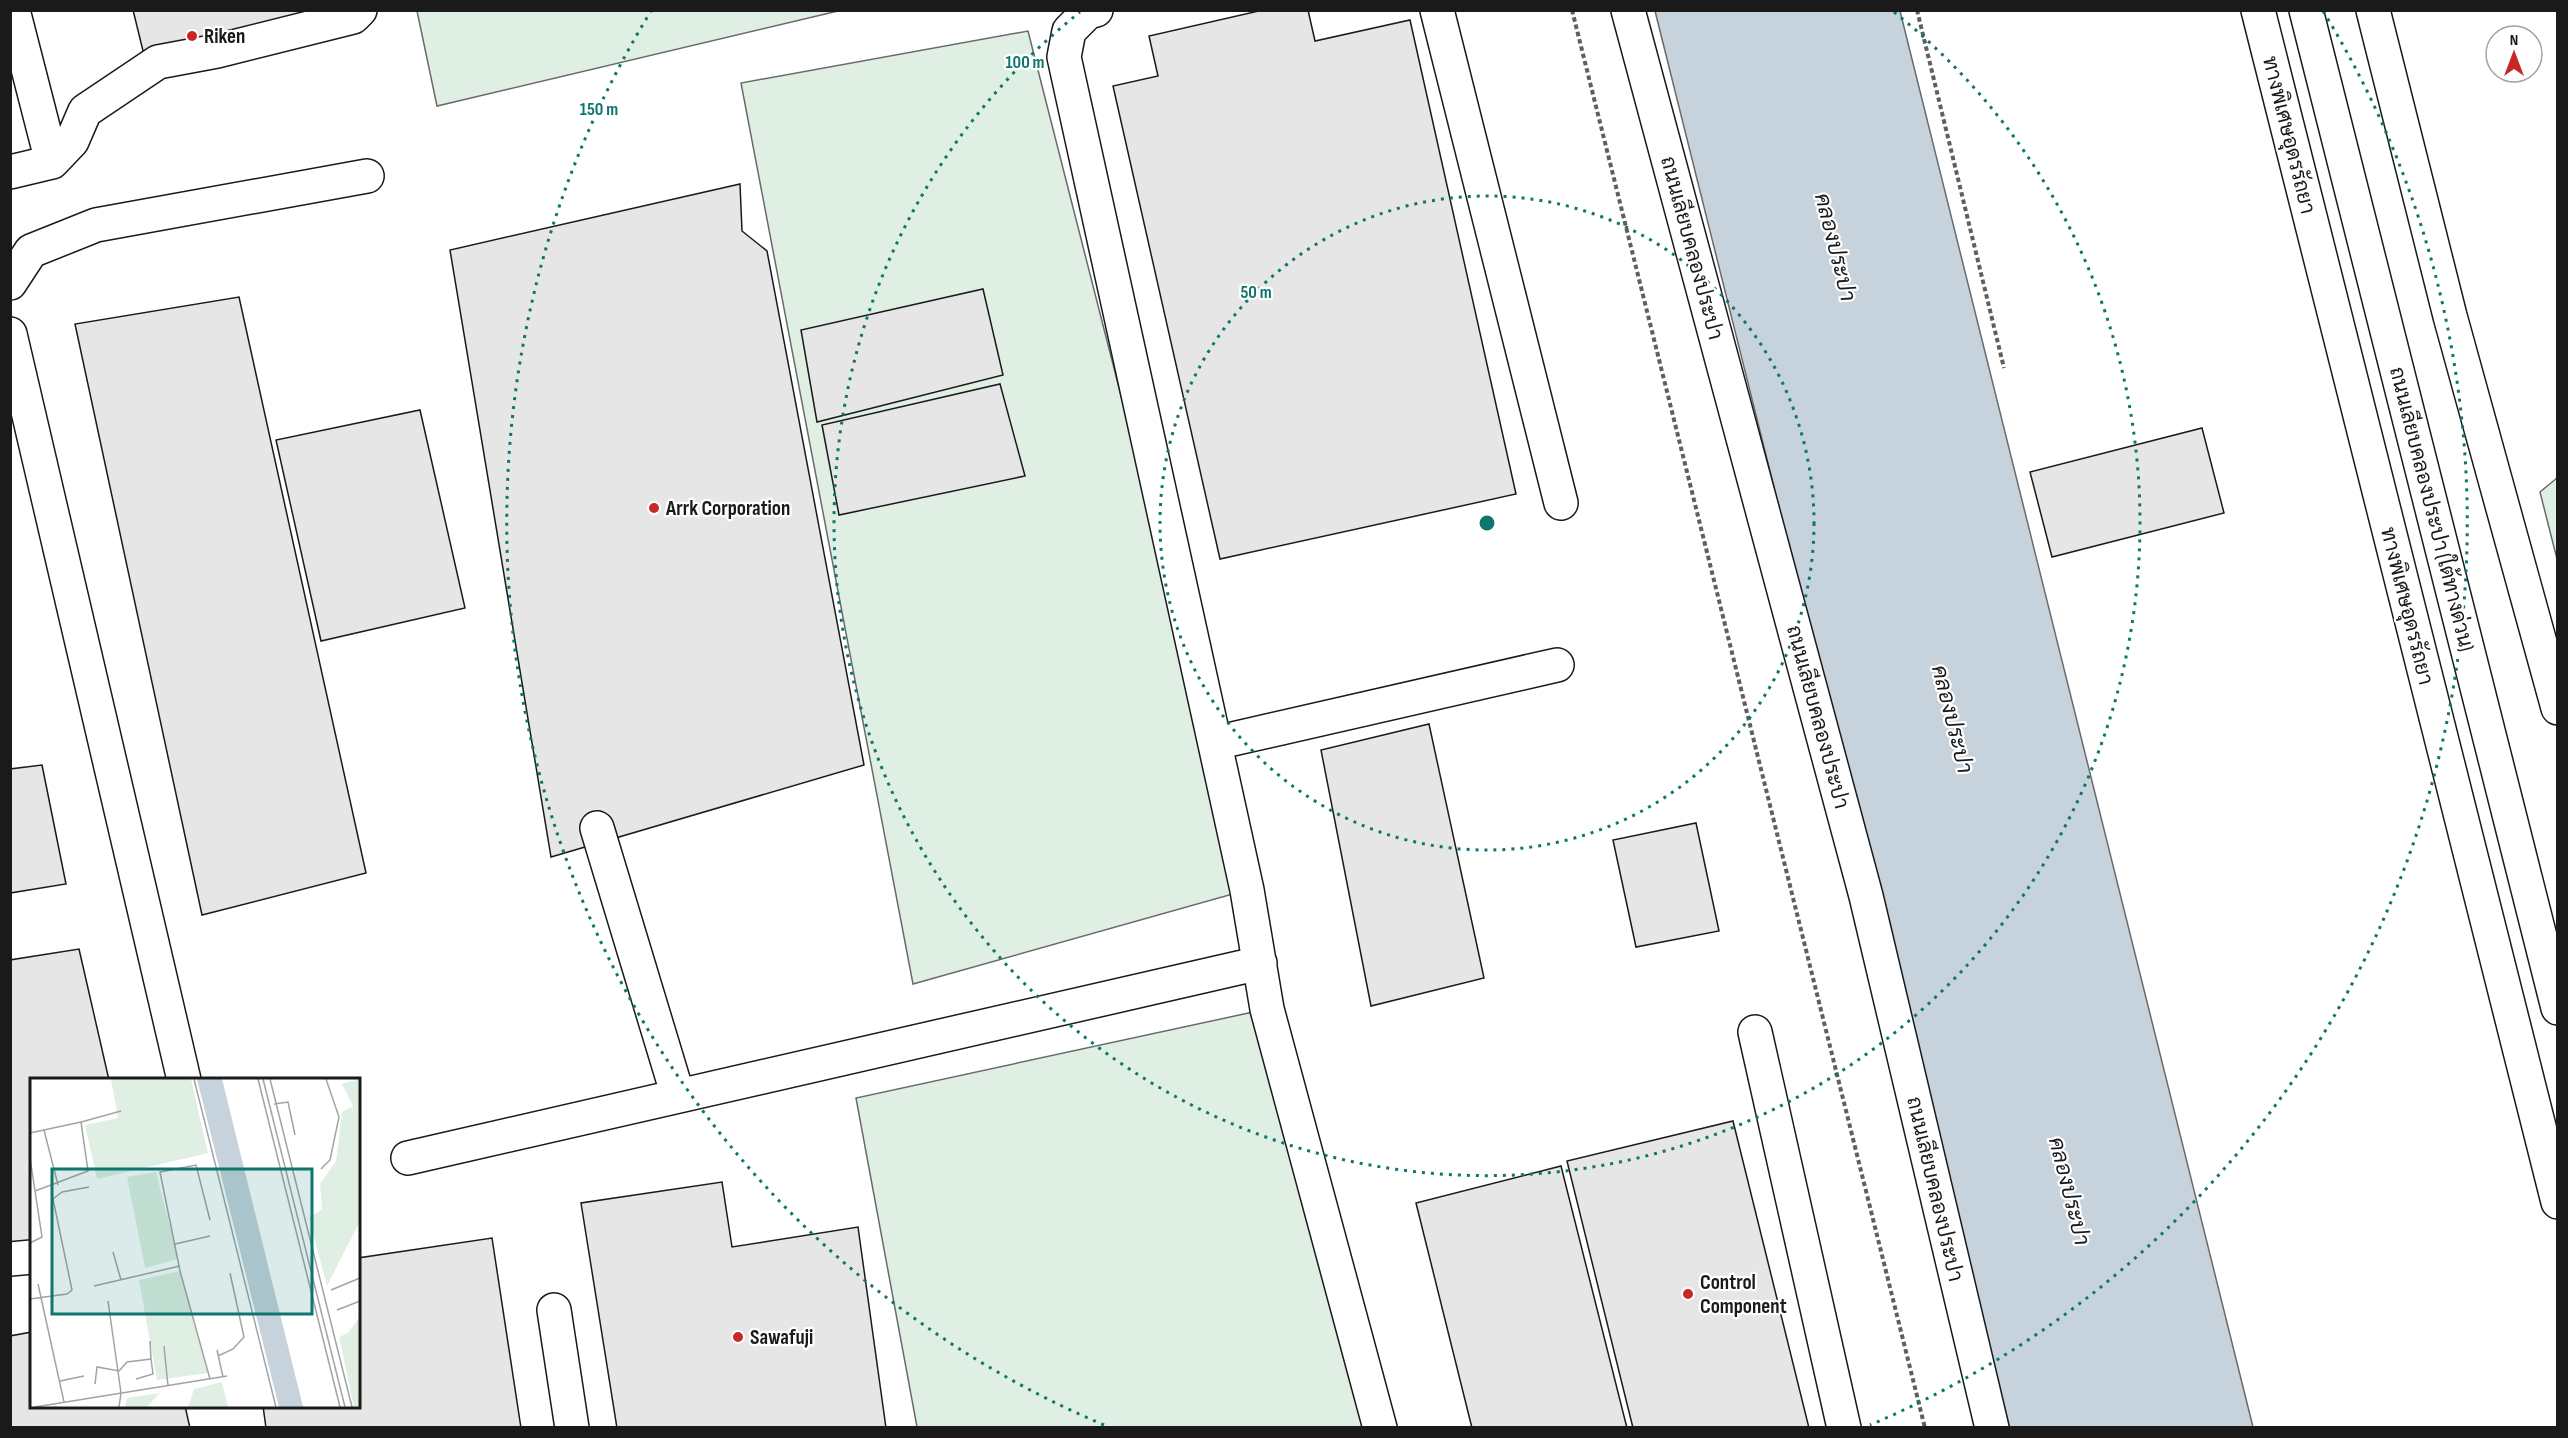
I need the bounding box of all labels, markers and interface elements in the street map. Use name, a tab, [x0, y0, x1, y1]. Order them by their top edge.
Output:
place label: Riken	[204, 24, 245, 49]
north arrow	[2484, 24, 2544, 84]
marker: Riken	[185, 29, 199, 43]
text: N	[2510, 31, 2518, 50]
text: 100 m	[1006, 52, 1045, 73]
street label: ทางพิเศษอุดรรัถยา	[2256, 54, 2320, 217]
text: 150 m	[580, 99, 618, 120]
street label: ถนนเลียบคลองประปา	[1655, 153, 1729, 343]
water label: คลองประปา	[1808, 190, 1861, 304]
text: 50 m	[1240, 282, 1272, 303]
street label: ถนนเลียบคลองประปา (ใต้ทางด่วน)	[2384, 364, 2480, 654]
place label: Arrk Corporation	[665, 496, 790, 521]
marker: Arrk Corporation	[647, 501, 661, 515]
centre of rings	[1477, 513, 1497, 533]
street label: ทางพิเศษอุดรรัถยา	[2374, 525, 2438, 688]
street label: ถนนเลียบคลองประปา	[1781, 622, 1855, 812]
water label: คลองประปา	[1925, 662, 1978, 776]
inset map	[30, 1078, 360, 1408]
street label: ถนนเลียบคลองประปา	[1901, 1094, 1969, 1284]
water label: คลองประปา	[2042, 1134, 2095, 1248]
place label: Control Component	[1700, 1270, 1787, 1319]
marker: Control Component	[1681, 1287, 1695, 1301]
place label: Sawafuji	[750, 1325, 813, 1350]
marker: Sawafuji	[731, 1330, 745, 1344]

